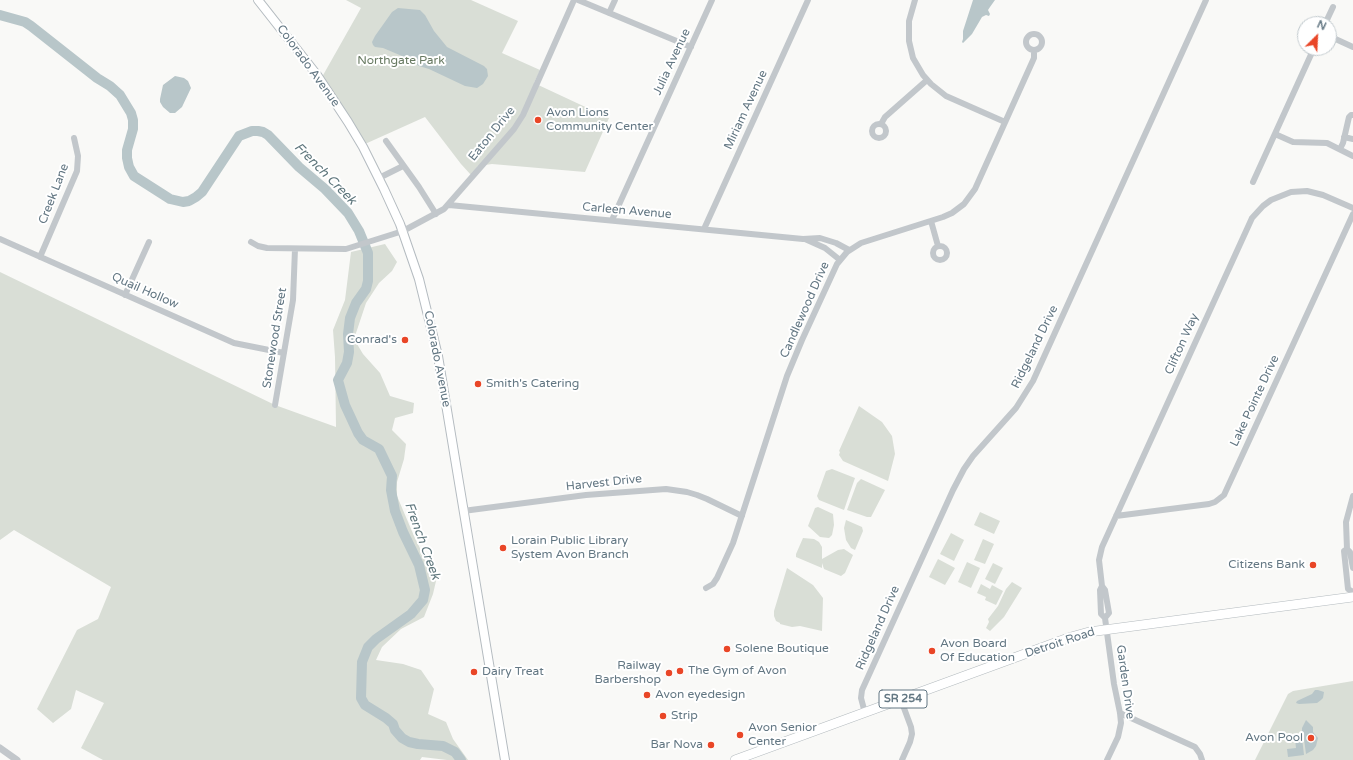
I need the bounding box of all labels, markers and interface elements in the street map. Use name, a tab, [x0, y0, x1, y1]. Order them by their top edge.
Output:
north arrow	[1297, 16, 1337, 56]
text: N	[1315, 18, 1328, 33]
street label: Colorado Avenue	[273, 22, 343, 110]
street label: Julia Avenue	[650, 26, 694, 98]
park label: Northgate Park	[357, 54, 445, 68]
street label: Miriam Avenue	[721, 68, 771, 152]
street label: Eaton Drive	[466, 104, 518, 164]
place label: Avon Lions Community Center	[546, 106, 653, 134]
marker: Avon Lions Community Center	[533, 115, 543, 125]
water label: French Creek	[291, 140, 359, 208]
street label: Creek Lane	[36, 162, 72, 226]
street label: Carleen Avenue	[582, 200, 672, 222]
street label: Candlewood Drive	[777, 260, 833, 360]
street label: Quail Hollow	[109, 270, 181, 312]
street label: Stonewood Street	[260, 287, 290, 389]
street label: Ridgeland Drive	[1009, 303, 1061, 391]
street label: Colorado Avenue	[421, 310, 453, 408]
street label: Clifton Way	[1162, 311, 1202, 377]
place label: Conrad's	[347, 333, 397, 347]
marker: Conrad's	[400, 335, 410, 345]
street label: Lake Pointe Drive	[1227, 353, 1283, 449]
place label: Smith's Catering	[486, 377, 579, 391]
marker: Smith's Catering	[473, 379, 483, 389]
street label: Harvest Drive	[565, 472, 643, 494]
water label: French Creek	[401, 500, 443, 582]
place label: Lorain Public Library System Avon Branch	[511, 534, 629, 562]
marker: Lorain Public Library System Avon Branch	[498, 543, 508, 553]
place label: Citizens Bank	[1228, 558, 1305, 572]
marker: Citizens Bank	[1308, 560, 1318, 570]
street label: Ridgeland Drive	[853, 584, 903, 672]
street label: Detroit Road	[1023, 625, 1097, 661]
place label: Avon Board Of Education	[940, 637, 1015, 665]
place label: Solene Boutique	[735, 642, 829, 656]
marker: Solene Boutique	[722, 644, 732, 654]
street label: Garden Drive	[1113, 644, 1137, 720]
marker: Avon Board Of Education	[927, 646, 937, 656]
place label: Railway Barbershop	[594, 659, 661, 687]
place label: The Gym of Avon	[688, 664, 786, 678]
place label: Dairy Treat	[482, 665, 544, 679]
marker: The Gym of Avon	[675, 666, 685, 676]
marker: Dairy Treat	[469, 667, 479, 677]
marker: Railway Barbershop	[664, 668, 674, 678]
place label: Avon eyedesign	[655, 688, 745, 702]
marker: Avon eyedesign	[642, 690, 652, 700]
road number: SR 254	[879, 690, 927, 708]
place label: Strip	[671, 709, 698, 723]
marker: Strip	[658, 711, 668, 721]
place label: Avon Senior Center	[748, 721, 817, 749]
marker: Avon Senior Center	[735, 730, 745, 740]
place label: Avon Pool	[1245, 731, 1303, 745]
marker: Avon Pool	[1306, 733, 1316, 743]
place label: Bar Nova	[651, 738, 703, 752]
marker: Bar Nova	[706, 740, 716, 750]

